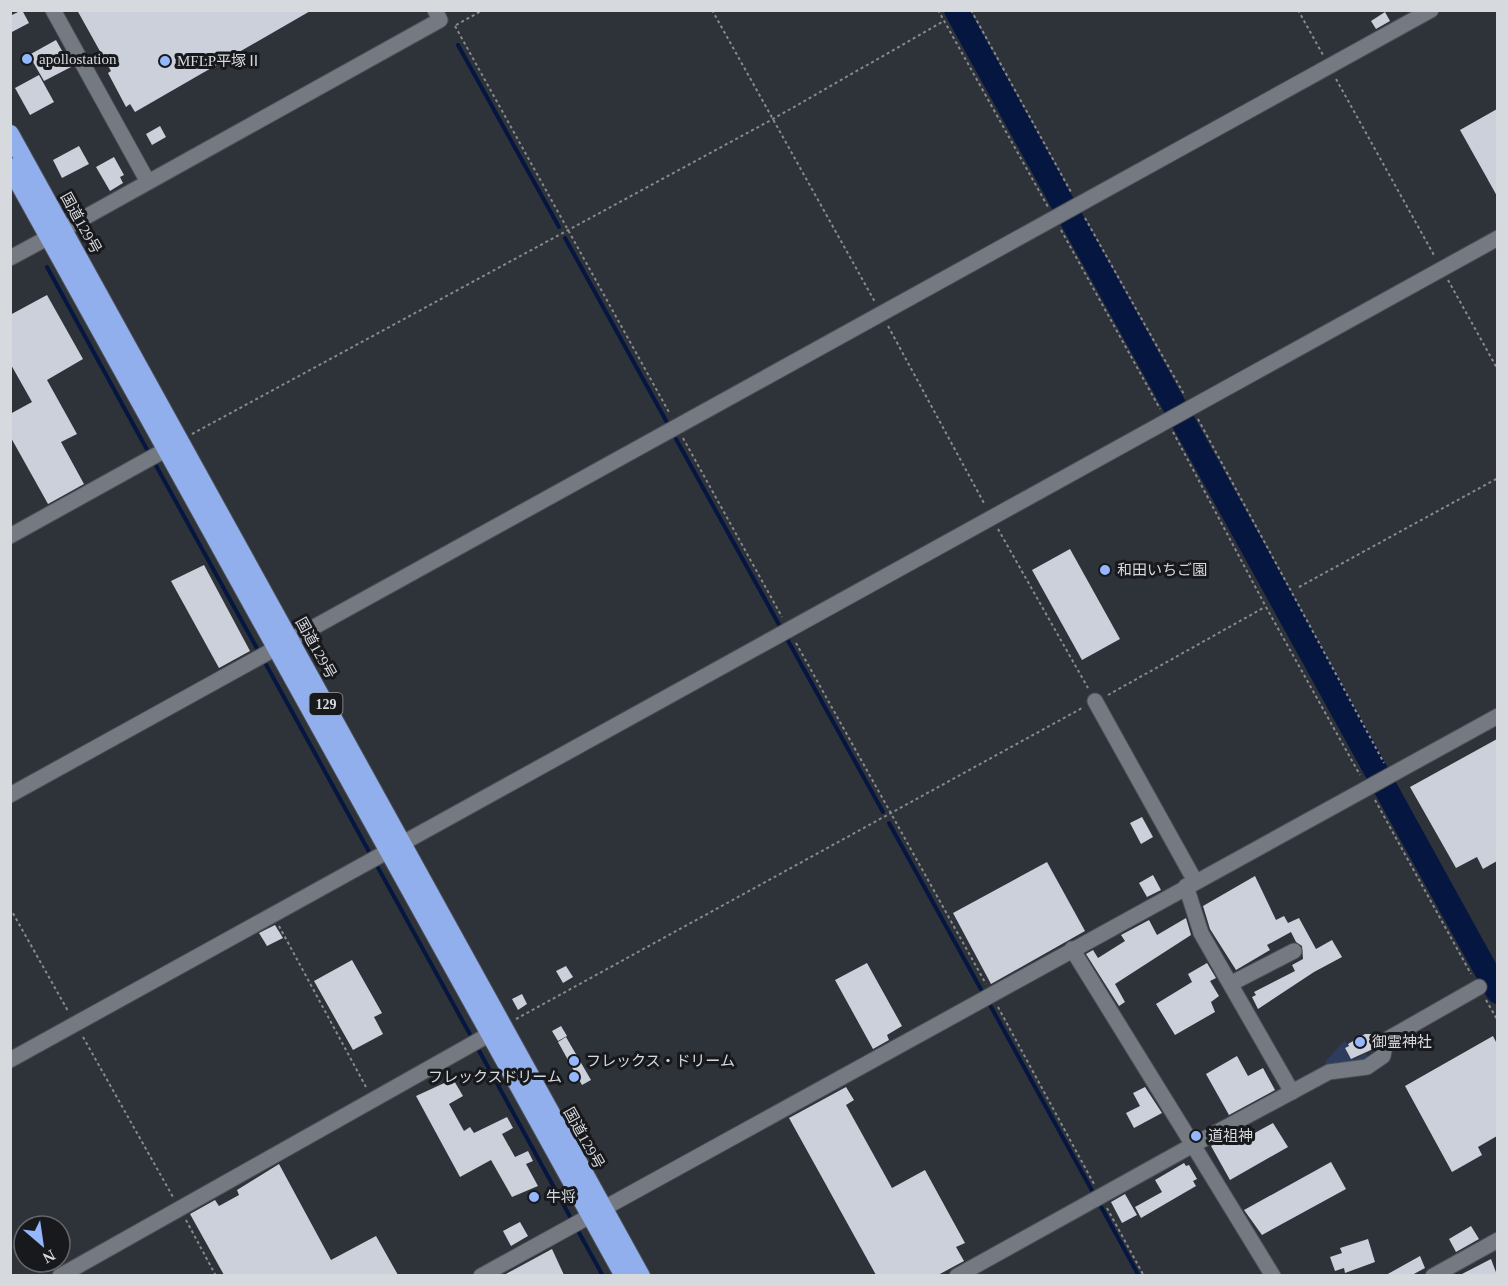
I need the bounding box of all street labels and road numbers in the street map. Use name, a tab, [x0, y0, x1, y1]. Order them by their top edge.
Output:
street label: 国道129号	[58, 190, 104, 256]
street label: 国道129号	[293, 615, 339, 681]
road number: 129	[310, 693, 342, 715]
street label: 国道129号	[561, 1105, 607, 1171]

